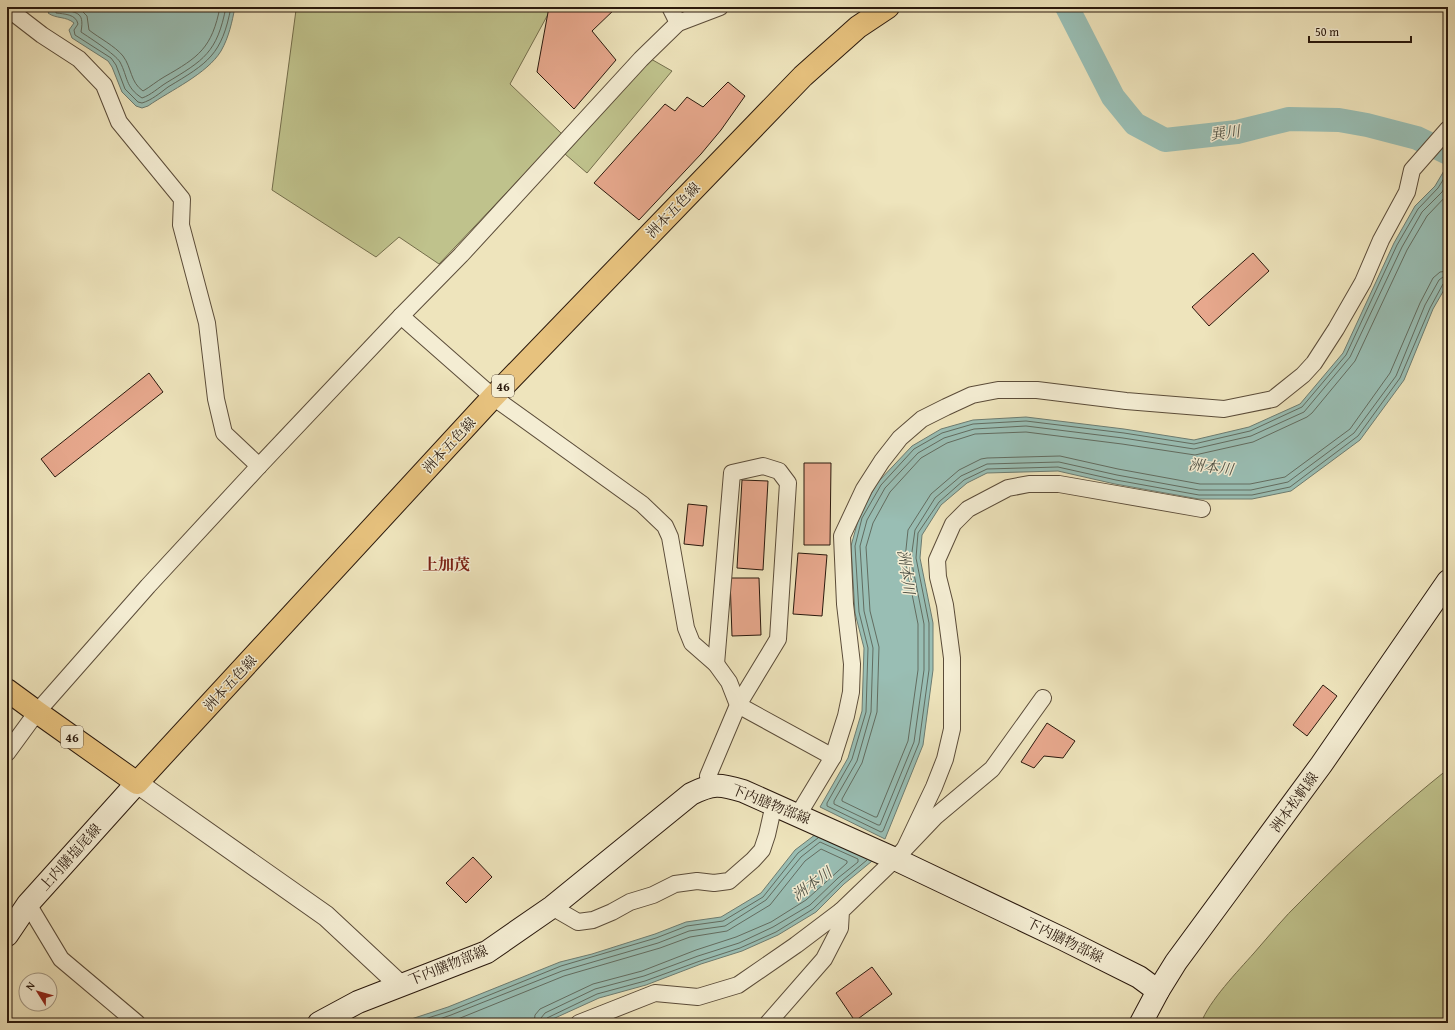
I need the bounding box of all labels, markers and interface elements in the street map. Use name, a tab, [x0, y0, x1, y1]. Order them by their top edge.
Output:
scale bar	[1309, 18, 1411, 44]
text: 50 m	[1315, 23, 1339, 40]
water label: 巽川	[1209, 120, 1243, 145]
street label: 洲本五色線	[641, 178, 705, 242]
road number: 46	[492, 375, 514, 397]
street label: 洲本五色線	[418, 413, 480, 477]
water label: 洲本川	[1187, 453, 1237, 480]
water label: 洲本川	[893, 548, 920, 598]
district label: 上加茂	[422, 552, 470, 576]
street label: 洲本五色線	[199, 651, 261, 715]
road number: 46	[61, 726, 83, 748]
street label: 洲本松帆線	[1265, 768, 1323, 836]
street label: 下内膳物部線	[728, 779, 814, 829]
street label: 上内膳塩尾線	[34, 819, 106, 895]
water label: 洲本川	[787, 861, 838, 905]
street label: 下内膳物部線	[1023, 913, 1107, 967]
street label: 下内膳物部線	[405, 940, 491, 990]
north arrow	[18, 972, 58, 1012]
text: N	[21, 978, 39, 994]

